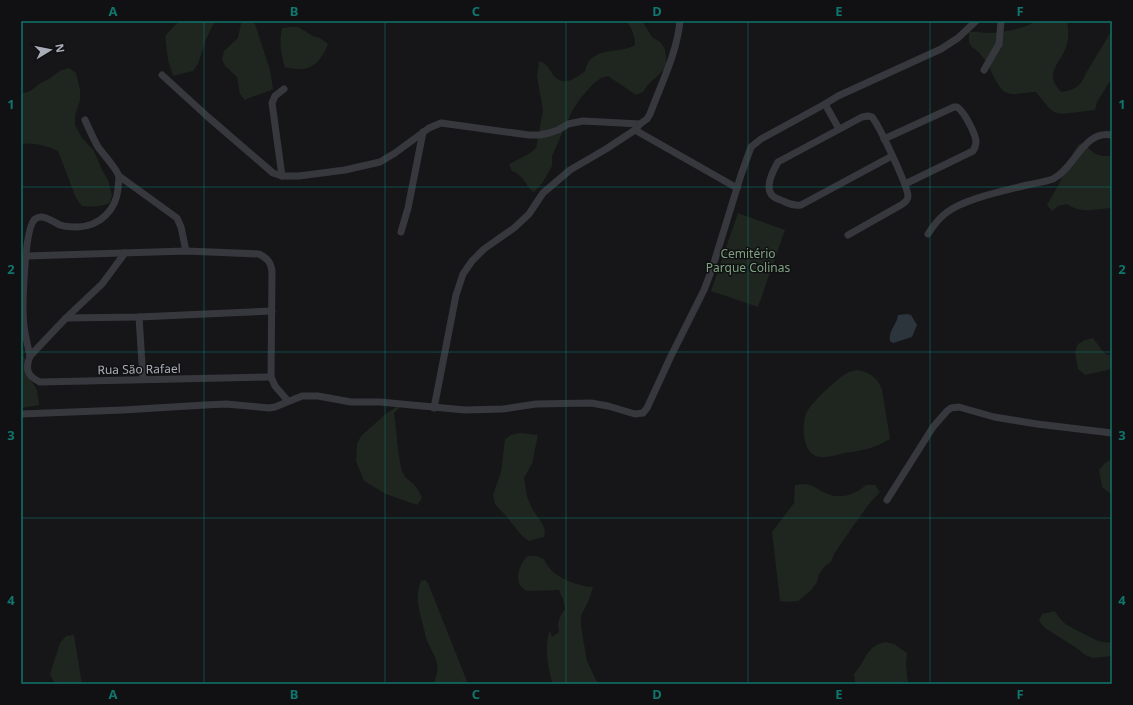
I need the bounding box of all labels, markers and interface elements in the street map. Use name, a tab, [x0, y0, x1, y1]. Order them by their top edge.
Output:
text: A	[109, 2, 118, 20]
text: B	[290, 2, 298, 20]
text: C	[472, 2, 480, 20]
text: D	[652, 2, 662, 20]
text: E	[835, 2, 843, 20]
text: F	[1016, 2, 1024, 20]
north arrow	[30, 30, 70, 70]
text: N	[52, 42, 69, 54]
text: 1	[7, 95, 15, 113]
text: 1	[1118, 95, 1126, 113]
park label: Cemitério Parque Colinas	[706, 245, 790, 276]
text: 2	[7, 260, 15, 278]
text: 2	[1118, 260, 1126, 278]
street label: Rua São Rafael	[97, 360, 181, 378]
text: 3	[7, 426, 15, 444]
text: 3	[1118, 426, 1126, 444]
text: 4	[7, 591, 15, 609]
text: 4	[1118, 591, 1126, 609]
text: A	[109, 685, 118, 703]
text: B	[290, 685, 298, 703]
text: C	[472, 685, 480, 703]
text: D	[652, 685, 662, 703]
text: E	[835, 685, 843, 703]
text: F	[1016, 685, 1024, 703]

